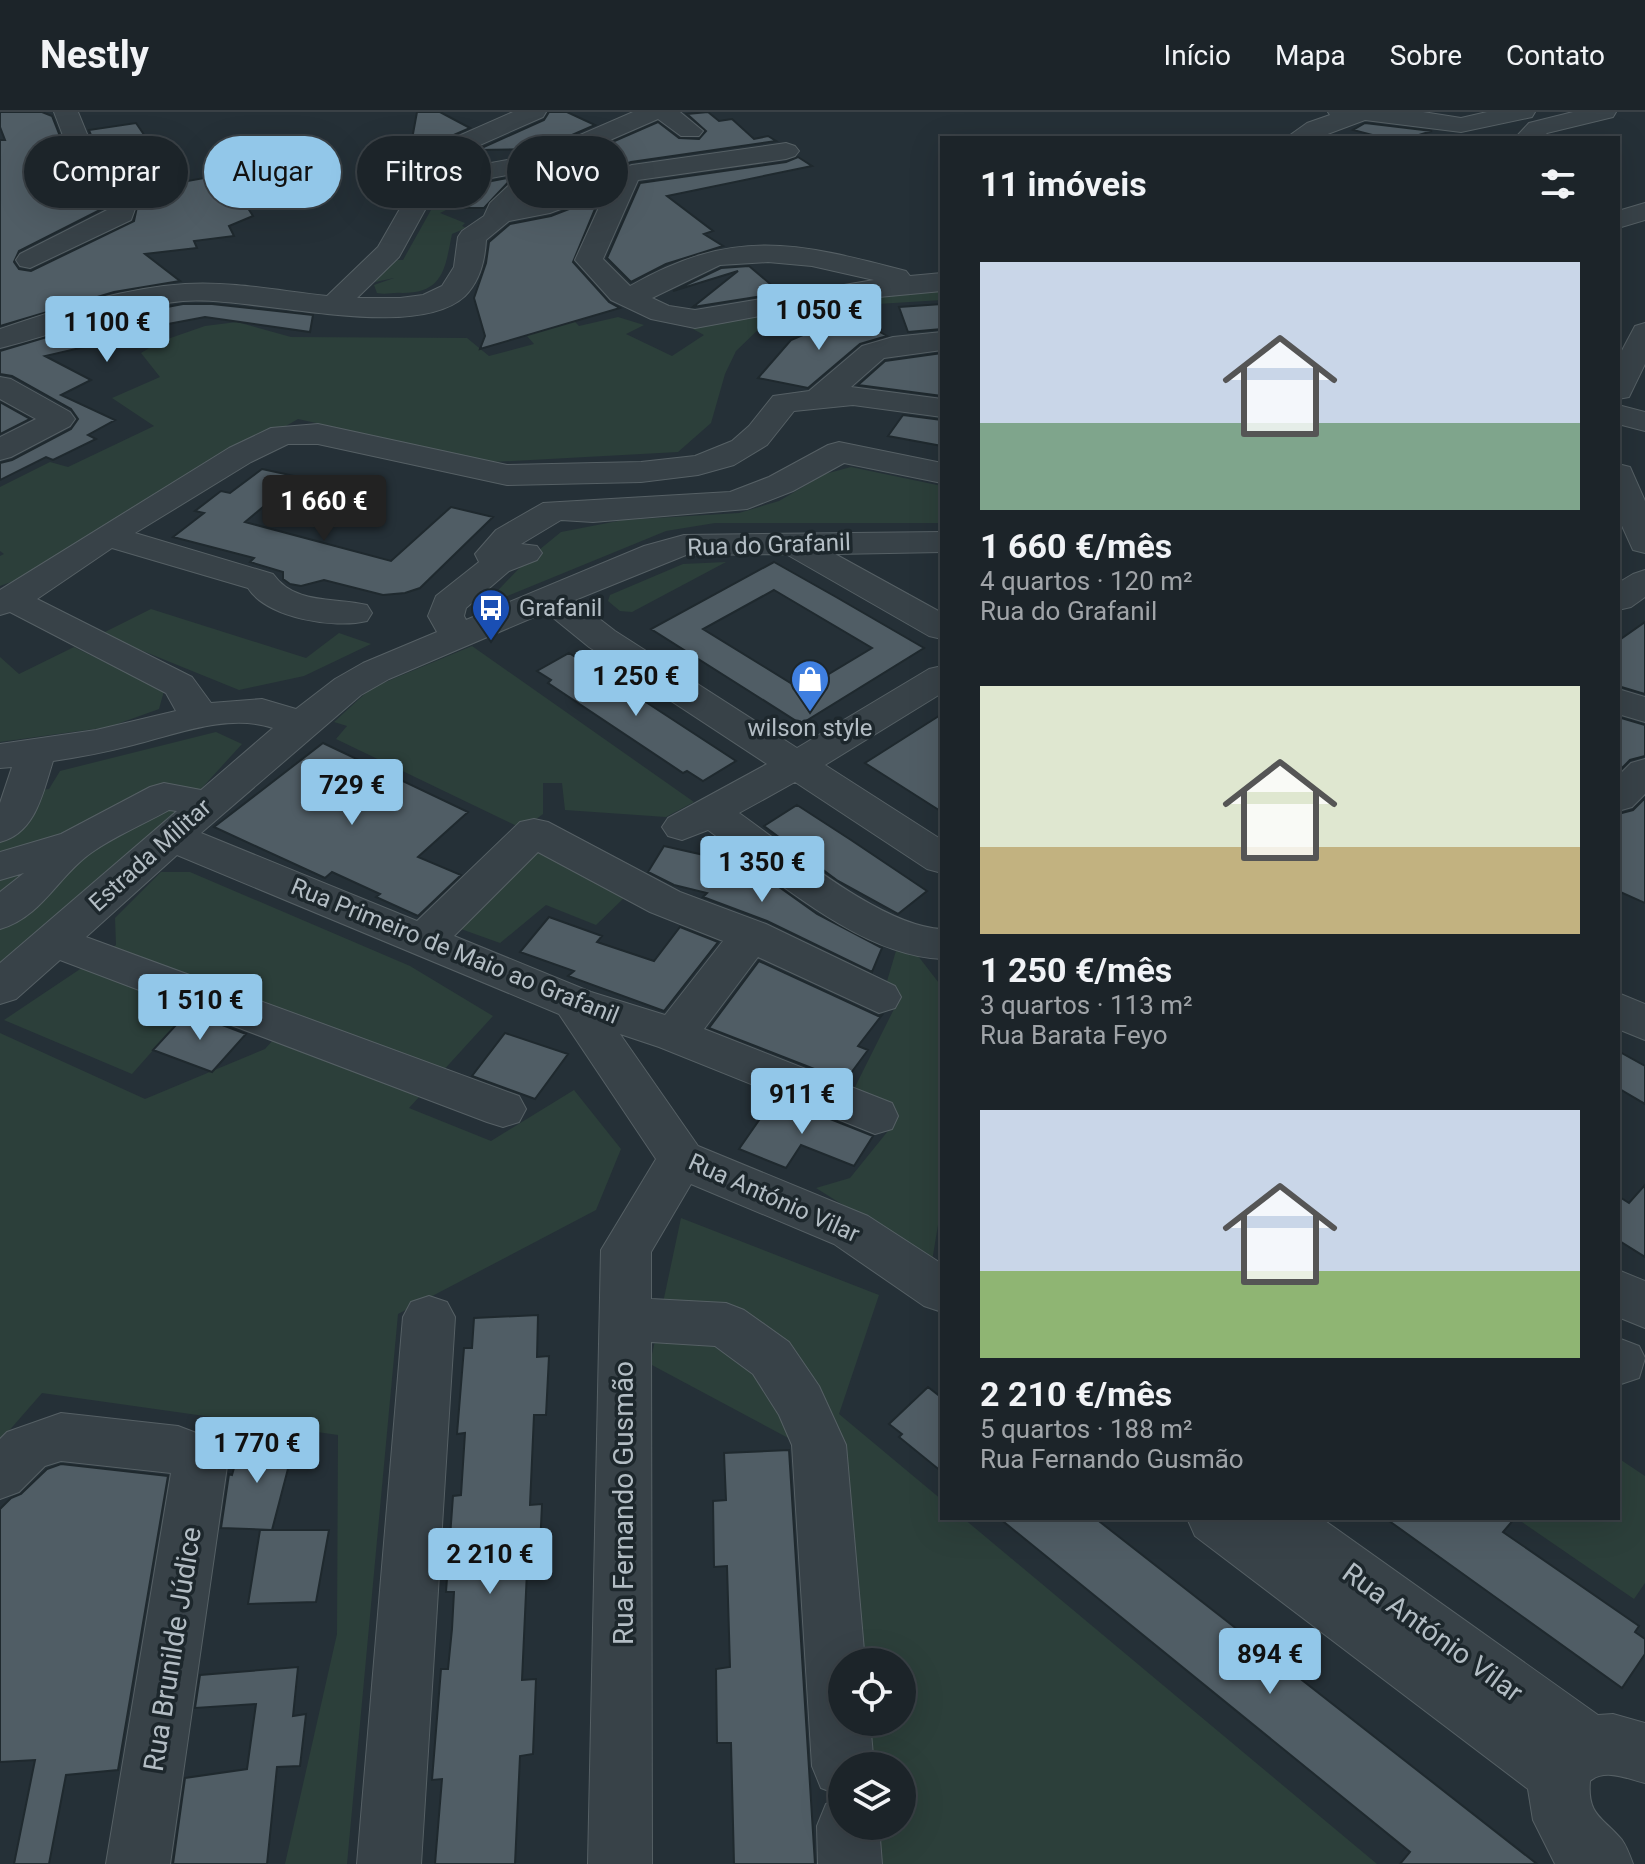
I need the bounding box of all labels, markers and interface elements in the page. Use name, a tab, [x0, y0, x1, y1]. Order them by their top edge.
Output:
text: Nestly	[40, 33, 149, 77]
text: Início	[1164, 39, 1231, 72]
text: Mapa	[1275, 39, 1346, 72]
text: Sobre	[1390, 39, 1462, 72]
text: Contato	[1506, 39, 1605, 72]
chip: Comprar	[24, 136, 188, 208]
chip: Alugar	[204, 136, 341, 208]
chip: Filtros	[357, 136, 491, 208]
chip: Novo	[507, 136, 628, 208]
icon: filters	[1536, 162, 1580, 206]
text: 11 imóveis	[980, 164, 1147, 204]
pin: 1 050 €	[745, 284, 893, 352]
text: 1 050 €	[775, 295, 863, 325]
pin: 1 100 €	[33, 296, 181, 364]
text: 1 100 €	[63, 307, 151, 337]
icon: home	[1208, 314, 1352, 458]
pin: 1 660 €	[250, 475, 398, 543]
text: 1 660 €	[280, 486, 368, 516]
text: 1 660 €/mês	[980, 526, 1172, 566]
street label: Rua do Grafanil	[687, 528, 851, 562]
text: 4 quartos · 120 m²	[980, 566, 1193, 596]
bus stop icon: Grafanil	[470, 587, 512, 642]
place label: Grafanil	[519, 594, 602, 622]
text: Rua do Grafanil	[980, 596, 1157, 626]
pin: 1 250 €	[562, 650, 710, 718]
shop icon: wilson style	[789, 658, 831, 713]
text: 1 250 €	[592, 661, 680, 691]
place label: wilson style	[747, 714, 873, 742]
icon: home	[1208, 738, 1352, 882]
pin: 729 €	[296, 759, 408, 827]
text: 729 €	[319, 770, 385, 800]
street label: Estrada Militar	[83, 793, 217, 917]
pin: 1 350 €	[688, 836, 836, 904]
text: 1 350 €	[718, 847, 806, 877]
street label: Rua Primeiro de Maio ao Grafanil	[287, 872, 623, 1030]
text: 1 250 €/mês	[980, 950, 1172, 990]
pin: 1 510 €	[126, 974, 274, 1042]
text: 1 510 €	[156, 985, 244, 1015]
text: 3 quartos · 113 m²	[980, 990, 1193, 1020]
text: Rua Barata Feyo	[980, 1020, 1168, 1050]
pin: 911 €	[746, 1068, 858, 1136]
text: 911 €	[769, 1079, 835, 1109]
street label: Rua António Vilar	[684, 1148, 864, 1248]
icon: home	[1208, 1162, 1352, 1306]
street label: Rua Fernando Gusmão	[607, 1361, 640, 1645]
text: 2 210 €/mês	[980, 1374, 1172, 1414]
text: 5 quartos · 188 m²	[980, 1414, 1193, 1444]
pin: 1 770 €	[183, 1417, 331, 1485]
text: 1 770 €	[213, 1428, 301, 1458]
text: Rua Fernando Gusmão	[980, 1444, 1244, 1474]
street label: Rua Brunilde Júdice	[137, 1525, 208, 1774]
pin: 2 210 €	[416, 1528, 564, 1596]
text: 2 210 €	[446, 1539, 534, 1569]
street label: Rua António Vilar	[1336, 1556, 1530, 1709]
pin: 894 €	[1214, 1628, 1326, 1696]
text: 894 €	[1237, 1639, 1303, 1669]
map controls	[828, 1648, 916, 1840]
button: locate	[828, 1648, 916, 1736]
button: layers	[828, 1752, 916, 1840]

